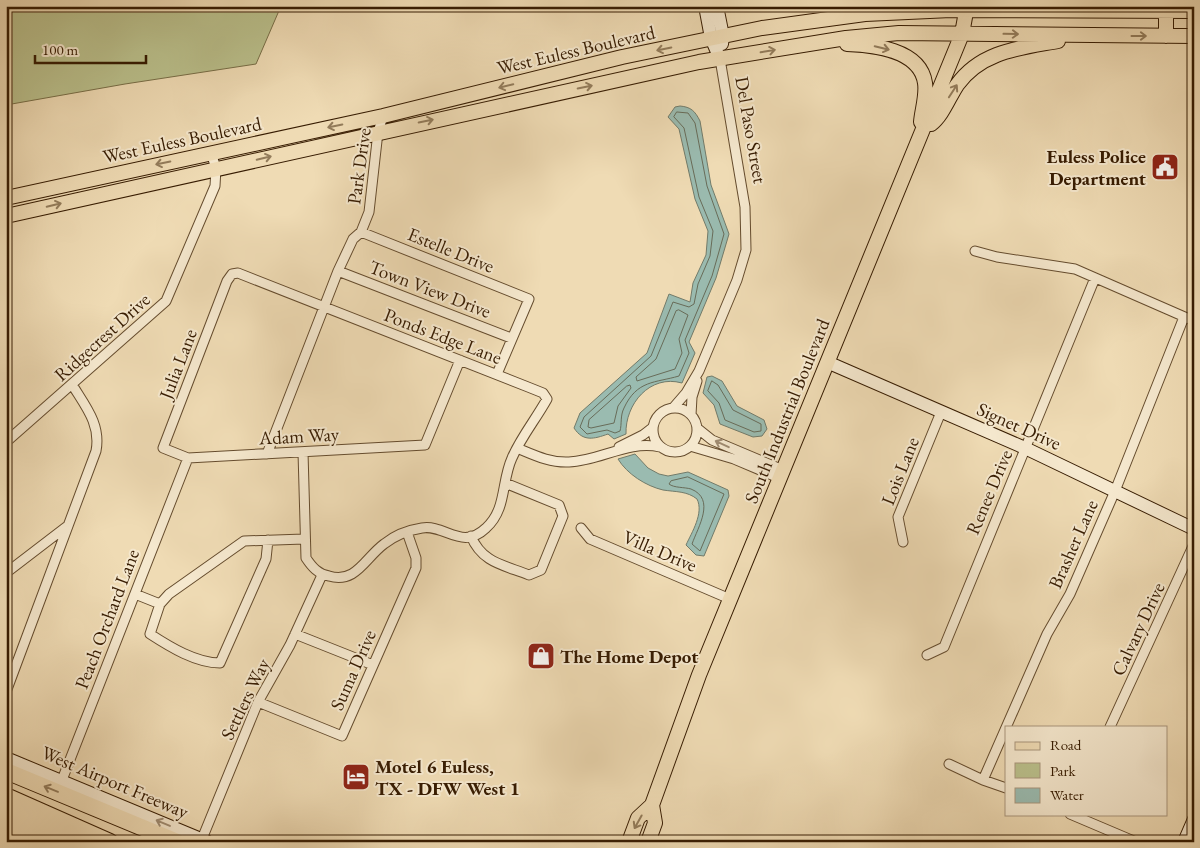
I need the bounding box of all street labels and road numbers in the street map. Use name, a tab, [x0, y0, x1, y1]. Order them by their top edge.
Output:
street label: West Euless Boulevard	[494, 20, 658, 80]
street label: Del Paso Street	[729, 74, 773, 186]
street label: West Euless Boulevard	[100, 111, 264, 169]
street label: Park Drive	[341, 126, 377, 206]
street label: Estelle Drive	[404, 221, 498, 279]
street label: Town View Drive	[366, 254, 494, 324]
street label: Ridgecrest Drive	[49, 287, 155, 387]
street label: Ponds Edge Lane	[381, 302, 505, 370]
street label: South Industrial Boulevard	[738, 315, 836, 507]
street label: Julia Lane	[152, 325, 203, 405]
street label: Signet Drive	[973, 396, 1065, 456]
street label: Adam Way	[257, 421, 340, 451]
street label: Lois Lane	[875, 433, 925, 509]
street label: Renee Drive	[960, 446, 1018, 538]
street label: Brasher Lane	[1042, 496, 1104, 592]
street label: Villa Drive	[619, 524, 701, 578]
street label: Peach Orchard Lane	[69, 546, 145, 692]
street label: Calvary Drive	[1105, 578, 1171, 680]
street label: Suma Drive	[324, 626, 382, 714]
street label: Settlers Way	[215, 654, 276, 744]
street label: West Airport Freeway	[38, 740, 193, 825]

